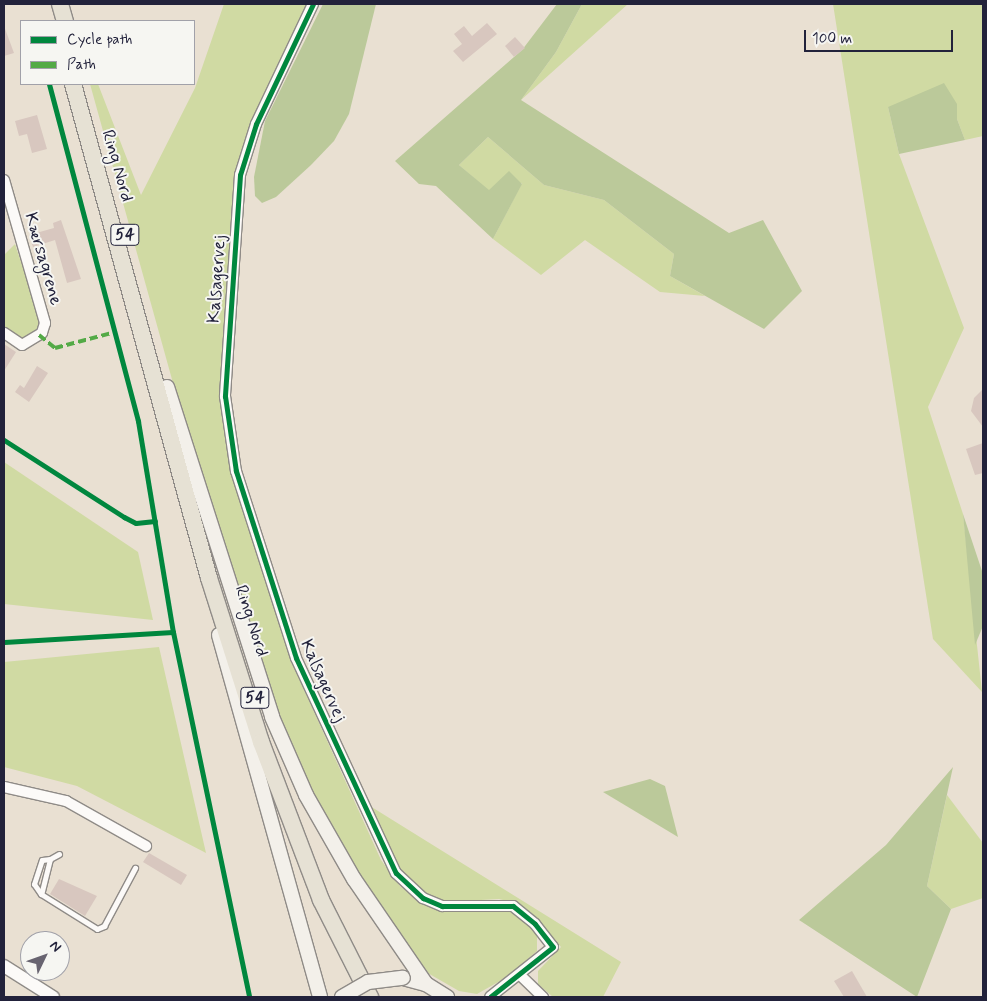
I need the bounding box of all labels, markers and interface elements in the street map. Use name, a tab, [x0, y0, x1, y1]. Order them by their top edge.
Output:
legend	[20, 20, 195, 85]
scale bar	[807, 20, 956, 52]
text: 100 m	[812, 29, 852, 49]
text: Cycle path	[67, 30, 132, 50]
text: Path	[67, 55, 96, 75]
street label: Ring Nord	[96, 128, 138, 204]
street label: Kærsagrene	[19, 210, 67, 308]
road number: 54	[110, 222, 140, 248]
street label: Kalsagervej	[203, 234, 231, 324]
street label: Ring Nord	[229, 583, 273, 659]
street label: Kalsagervej	[295, 636, 351, 726]
road number: 54	[240, 684, 270, 711]
north arrow	[20, 931, 70, 981]
text: N	[46, 937, 65, 956]

